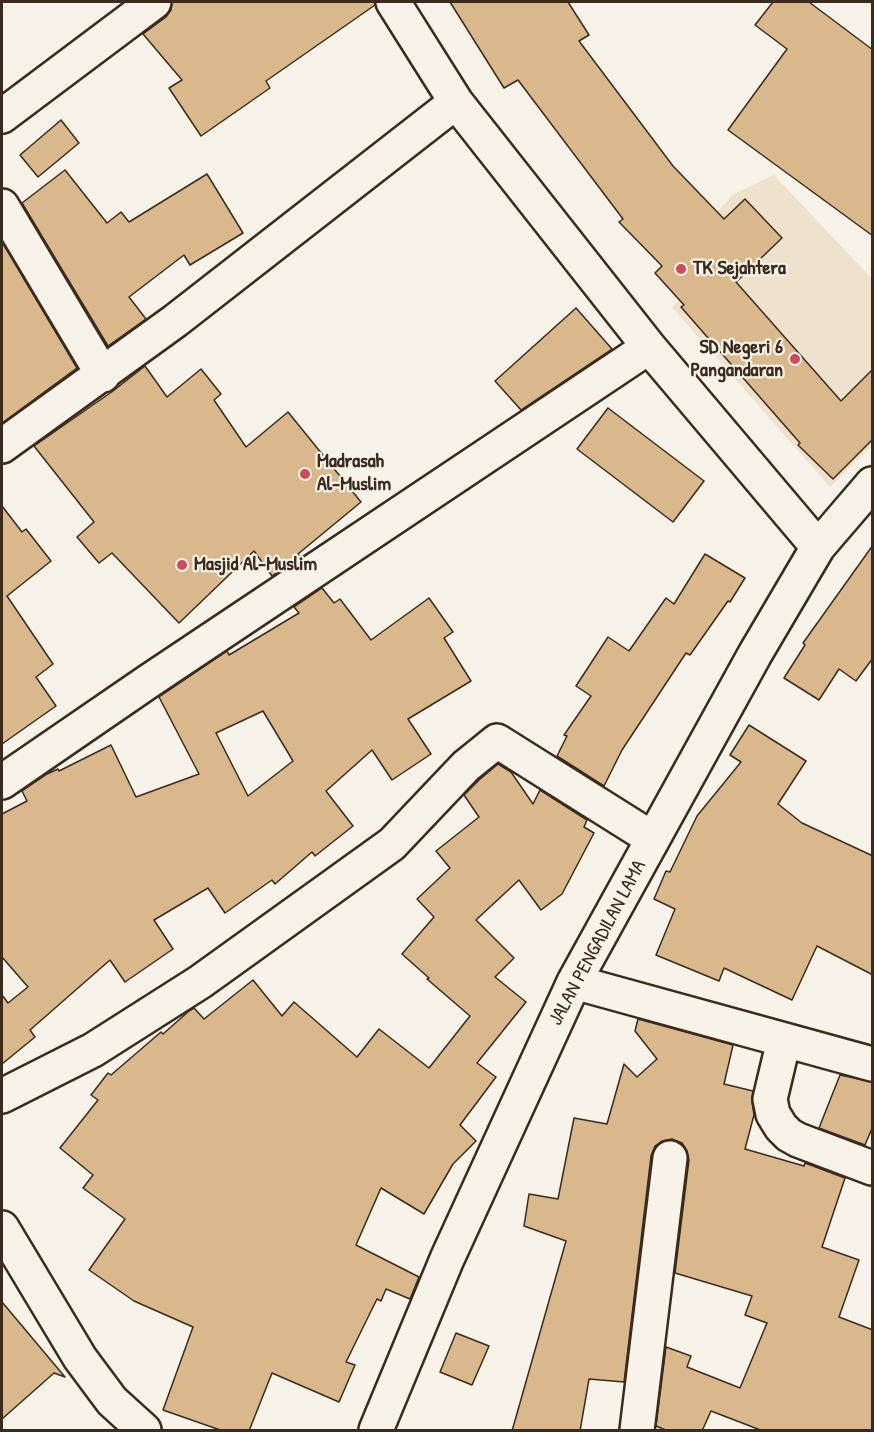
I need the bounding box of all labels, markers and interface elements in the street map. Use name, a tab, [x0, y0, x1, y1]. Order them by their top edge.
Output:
place label: TK Sejahtera	[693, 257, 786, 281]
marker: TK Sejahtera	[674, 262, 688, 276]
place label: SD Negeri 6 Pangandaran	[691, 336, 783, 383]
marker: SD Negeri 6 Pangandaran	[788, 352, 802, 366]
place label: Madrasah Al-Muslim	[317, 450, 391, 497]
marker: Madrasah Al-Muslim	[298, 467, 312, 481]
place label: Masjid Al-Muslim	[194, 553, 317, 577]
marker: Masjid Al-Muslim	[175, 558, 189, 572]
street label: JALAN PENGADILAN LAMA	[544, 856, 652, 1030]

